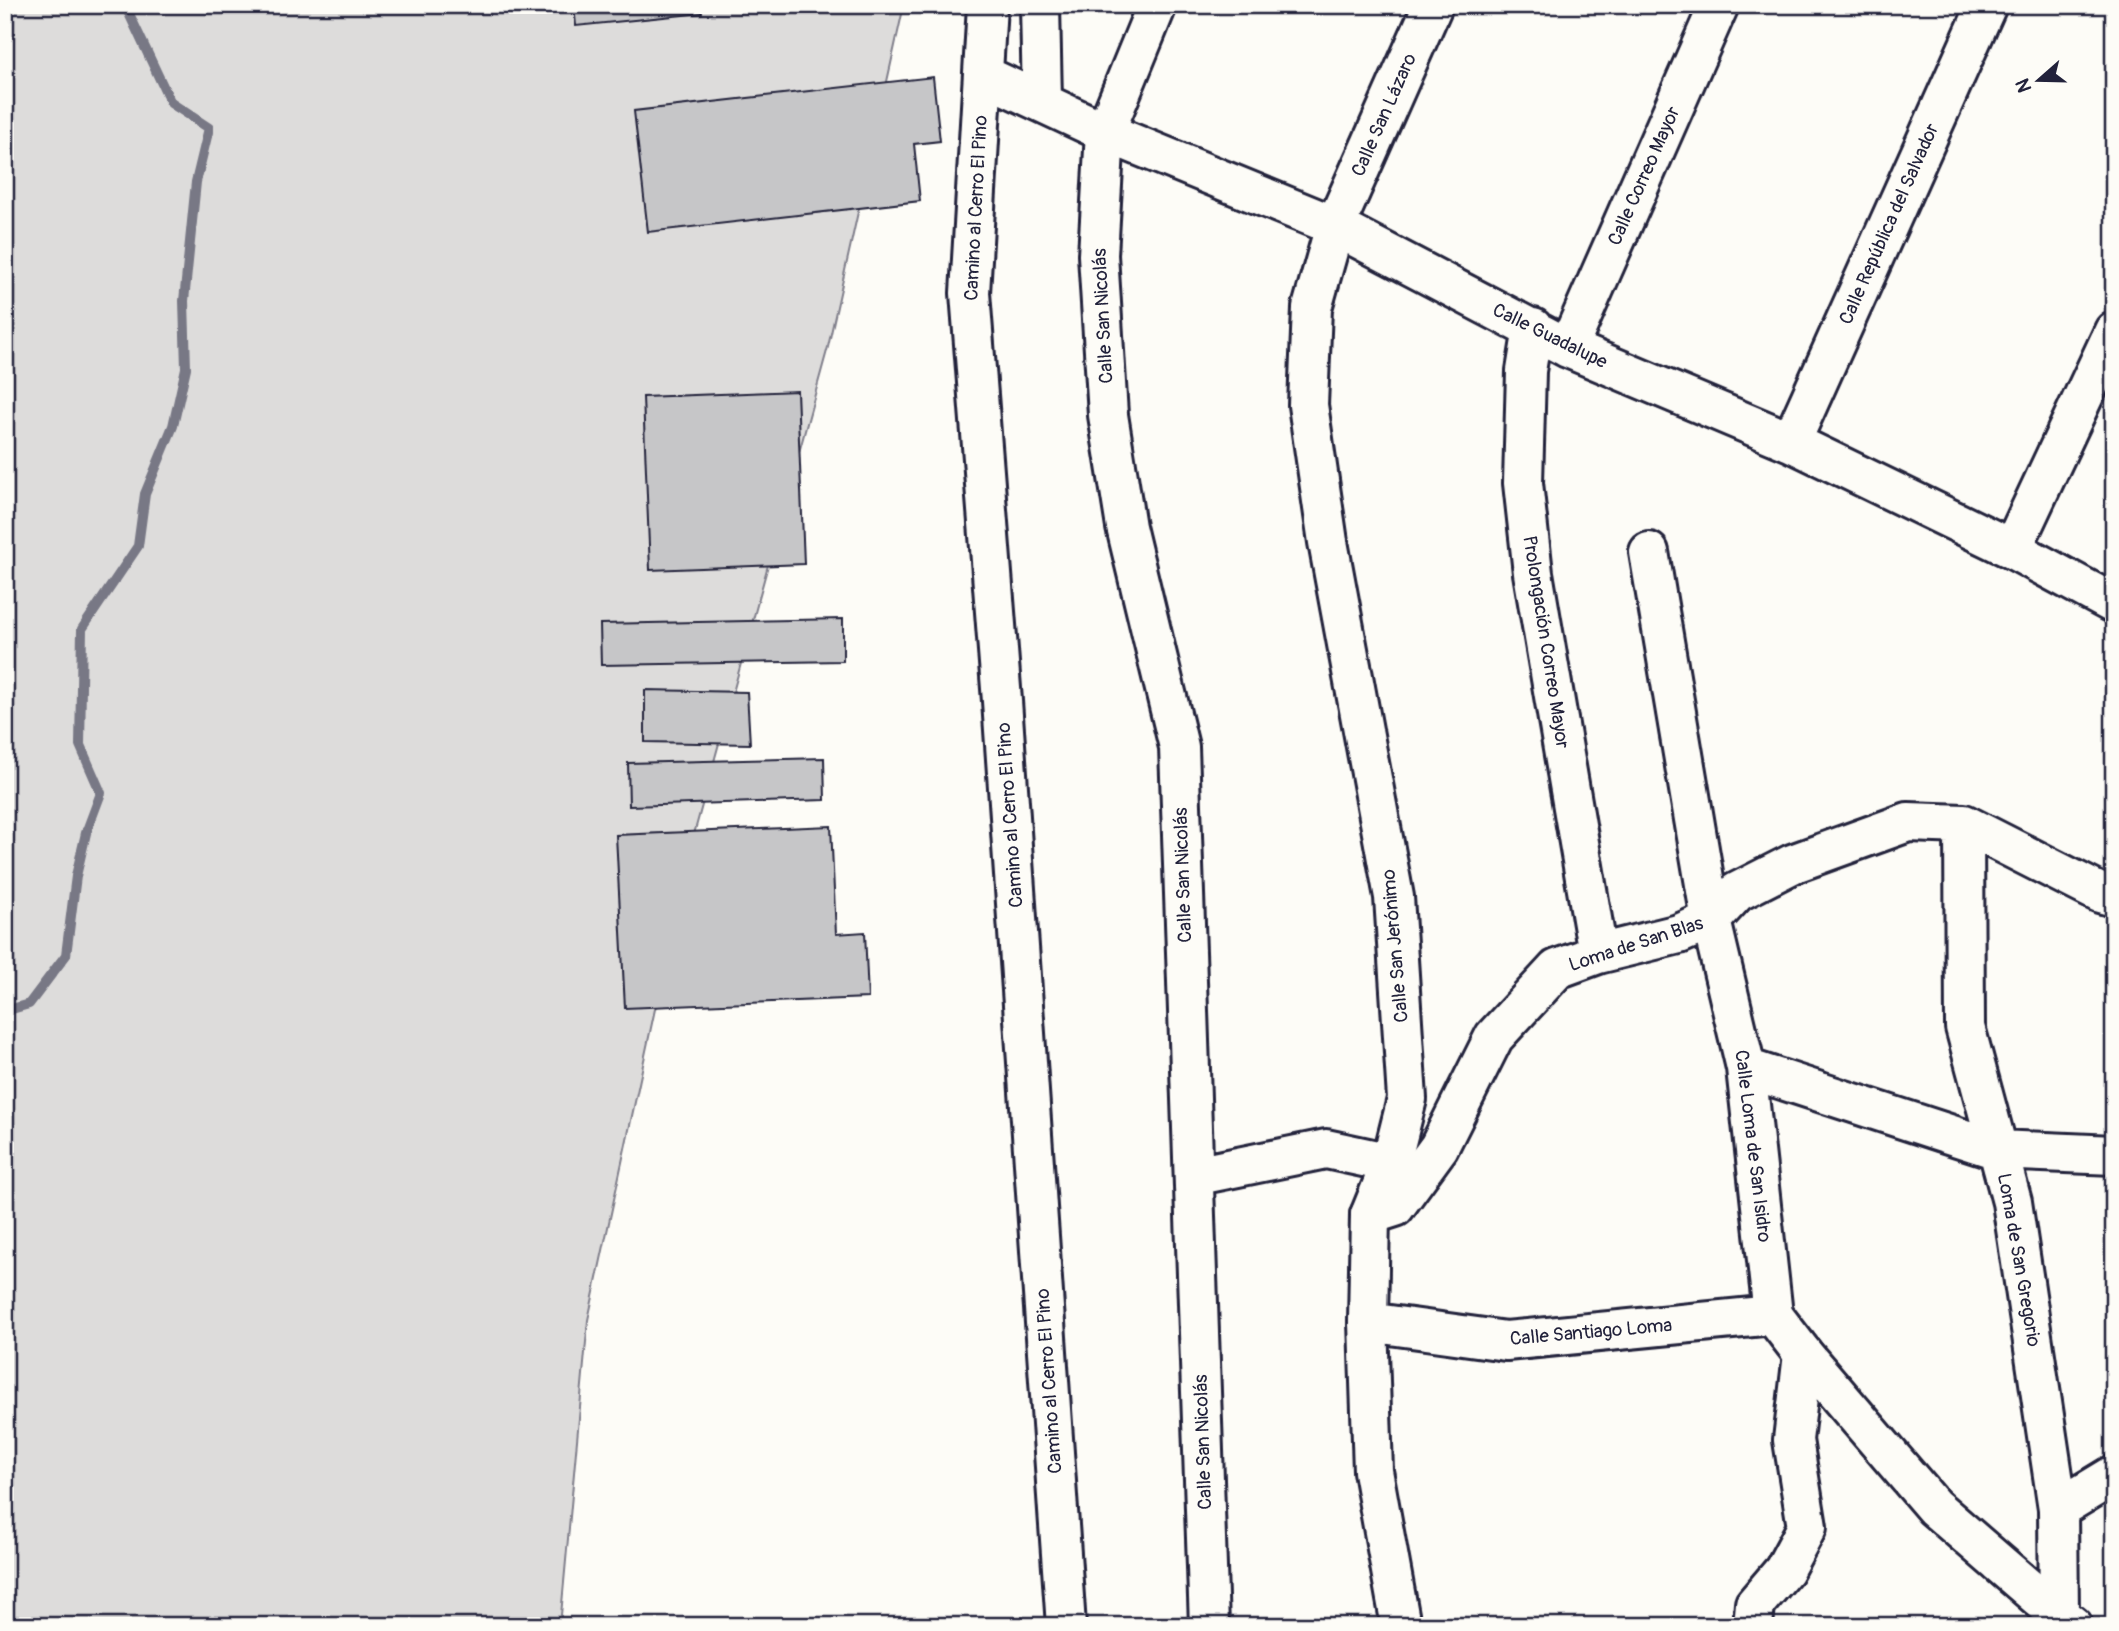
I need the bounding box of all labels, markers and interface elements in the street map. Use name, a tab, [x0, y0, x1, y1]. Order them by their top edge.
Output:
north arrow	[2004, 46, 2074, 116]
street label: Calle San Lázaro	[1346, 50, 1422, 180]
text: N	[2010, 75, 2037, 96]
street label: Calle Correo Mayor	[1603, 103, 1685, 249]
street label: Camino al Cerro El Pino	[959, 115, 993, 301]
street label: Calle República del Salvador	[1834, 120, 1944, 328]
street label: Calle San Nicolás	[1087, 247, 1119, 384]
street label: Calle Guadalupe	[1489, 298, 1612, 374]
street label: Prolongación Correo Mayor	[1517, 534, 1575, 750]
street label: Camino al Cerro El Pino	[992, 722, 1028, 908]
street label: Calle San Nicolás	[1169, 806, 1197, 943]
street label: Calle San Jerónimo	[1376, 868, 1414, 1024]
street label: Loma de San Blas	[1566, 911, 1707, 977]
street label: Calle Loma de San Isidro	[1729, 1048, 1777, 1244]
street label: Loma de San Gregorio	[1992, 1171, 2046, 1349]
street label: Camino al Cerro El Pino	[1031, 1288, 1067, 1474]
street label: Calle Santiago Loma	[1509, 1313, 1673, 1351]
street label: Calle San Nicolás	[1189, 1373, 1217, 1510]

